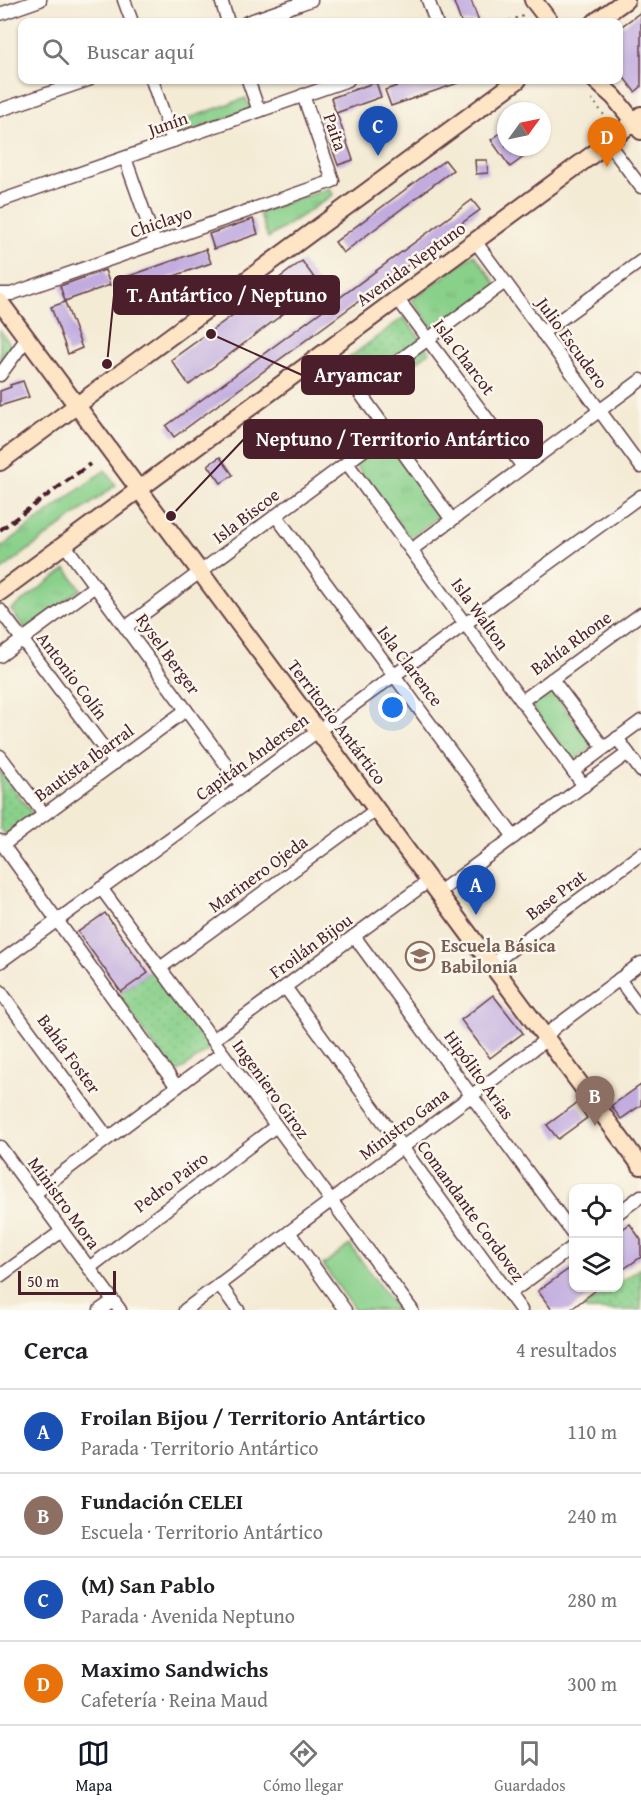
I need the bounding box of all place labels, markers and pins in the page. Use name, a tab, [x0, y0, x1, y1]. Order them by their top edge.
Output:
pin: C	[358, 106, 398, 156]
pin: D	[588, 118, 626, 167]
callout: T. Antártico / Neptuno	[114, 276, 339, 314]
callout: Aryamcar	[302, 356, 414, 394]
callout: Neptuno / Territorio Antártico	[244, 420, 542, 458]
pin: A	[456, 866, 496, 915]
place label: Escuela Básica Babilonia	[441, 932, 557, 980]
school or university icon: Escuela Básica Babilonia	[404, 940, 436, 972]
pin: B	[576, 1076, 614, 1126]

